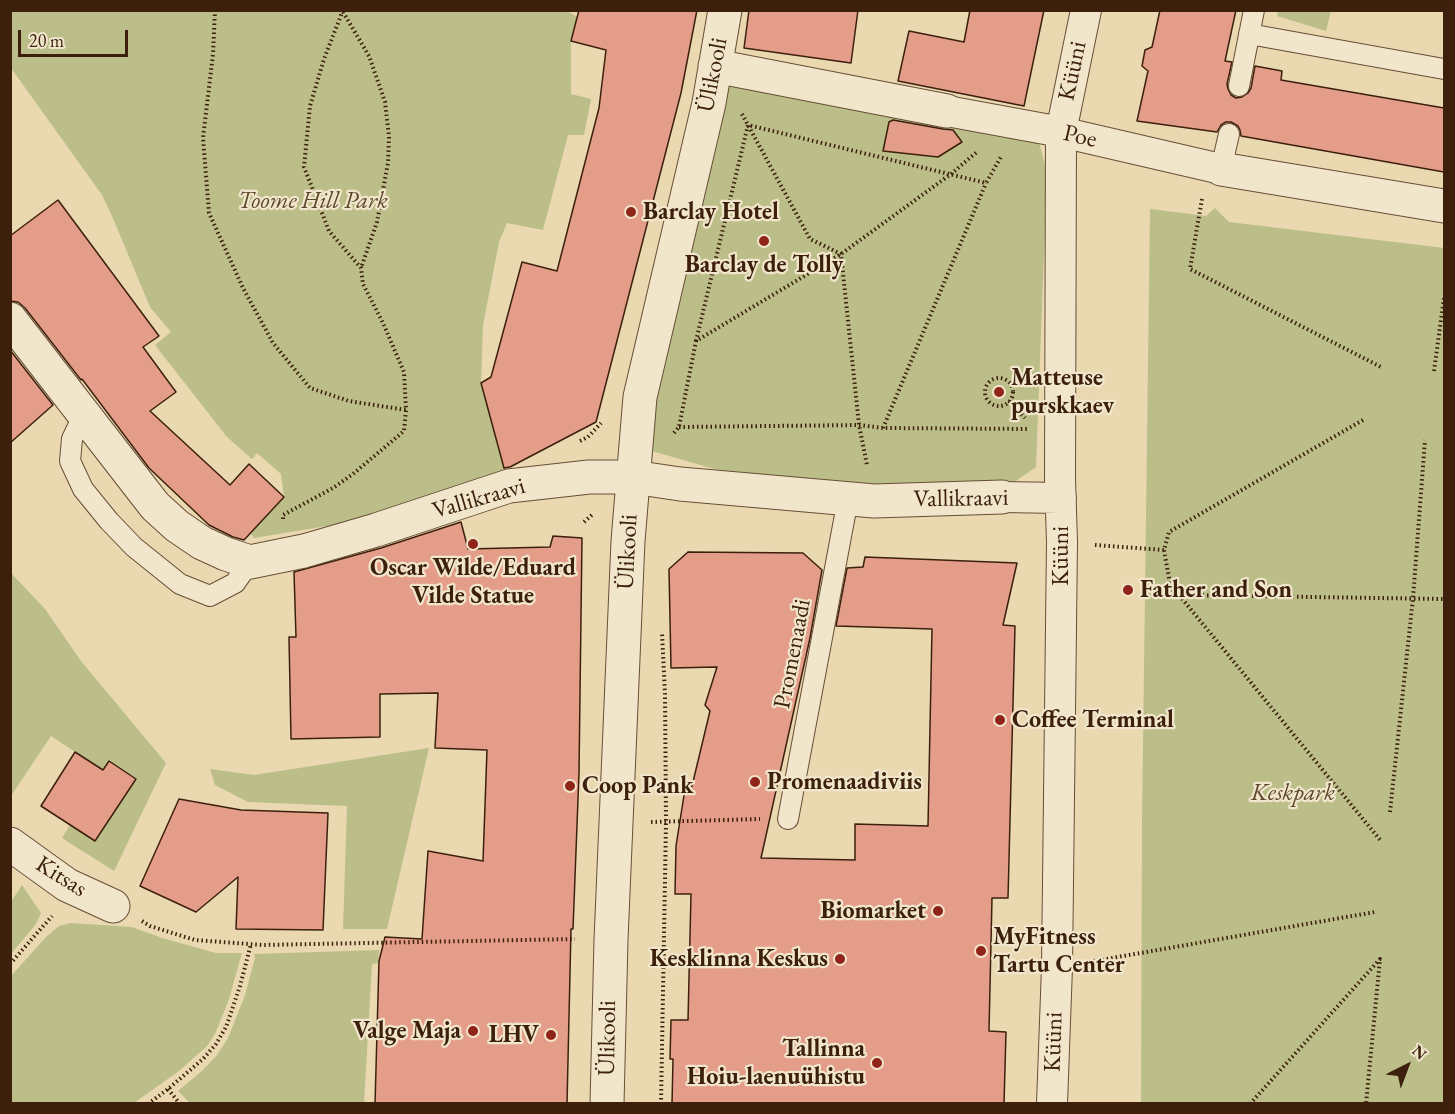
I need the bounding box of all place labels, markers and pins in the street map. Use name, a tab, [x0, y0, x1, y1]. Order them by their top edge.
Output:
place label: Barclay Hotel	[643, 198, 779, 226]
marker: Barclay Hotel	[624, 205, 638, 219]
marker: Barclay de Tolly	[757, 234, 771, 248]
place label: Barclay de Tolly	[685, 251, 843, 279]
place label: Matteuse purskkaev	[1011, 364, 1114, 420]
marker: Matteuse purskkaev	[992, 385, 1006, 399]
marker: Oscar Wilde/Eduard Vilde Statue	[466, 537, 480, 551]
place label: Oscar Wilde/Eduard Vilde Statue	[370, 554, 576, 610]
place label: Father and Son	[1140, 576, 1292, 604]
marker: Father and Son	[1121, 583, 1135, 597]
place label: Coffee Terminal	[1012, 706, 1174, 734]
marker: Coffee Terminal	[993, 713, 1007, 727]
place label: Promenaadiviis	[767, 768, 922, 796]
place label: Coop Pank	[582, 772, 693, 800]
marker: Promenaadiviis	[748, 775, 762, 789]
marker: Coop Pank	[563, 779, 577, 793]
place label: Biomarket	[820, 897, 926, 925]
marker: Biomarket	[931, 904, 945, 918]
place label: MyFitness Tartu Center	[993, 923, 1125, 979]
marker: MyFitness Tartu Center	[974, 944, 988, 958]
place label: Kesklinna Keskus	[650, 945, 828, 973]
marker: Kesklinna Keskus	[833, 952, 847, 966]
place label: Valge Maja	[353, 1017, 461, 1045]
place label: LHV	[489, 1021, 539, 1049]
marker: Valge Maja	[466, 1024, 480, 1038]
marker: LHV	[544, 1028, 558, 1042]
place label: Tallinna Hoiu-laenuühistu	[687, 1035, 865, 1091]
marker: Tallinna Hoiu-laenuühistu	[870, 1056, 884, 1070]

